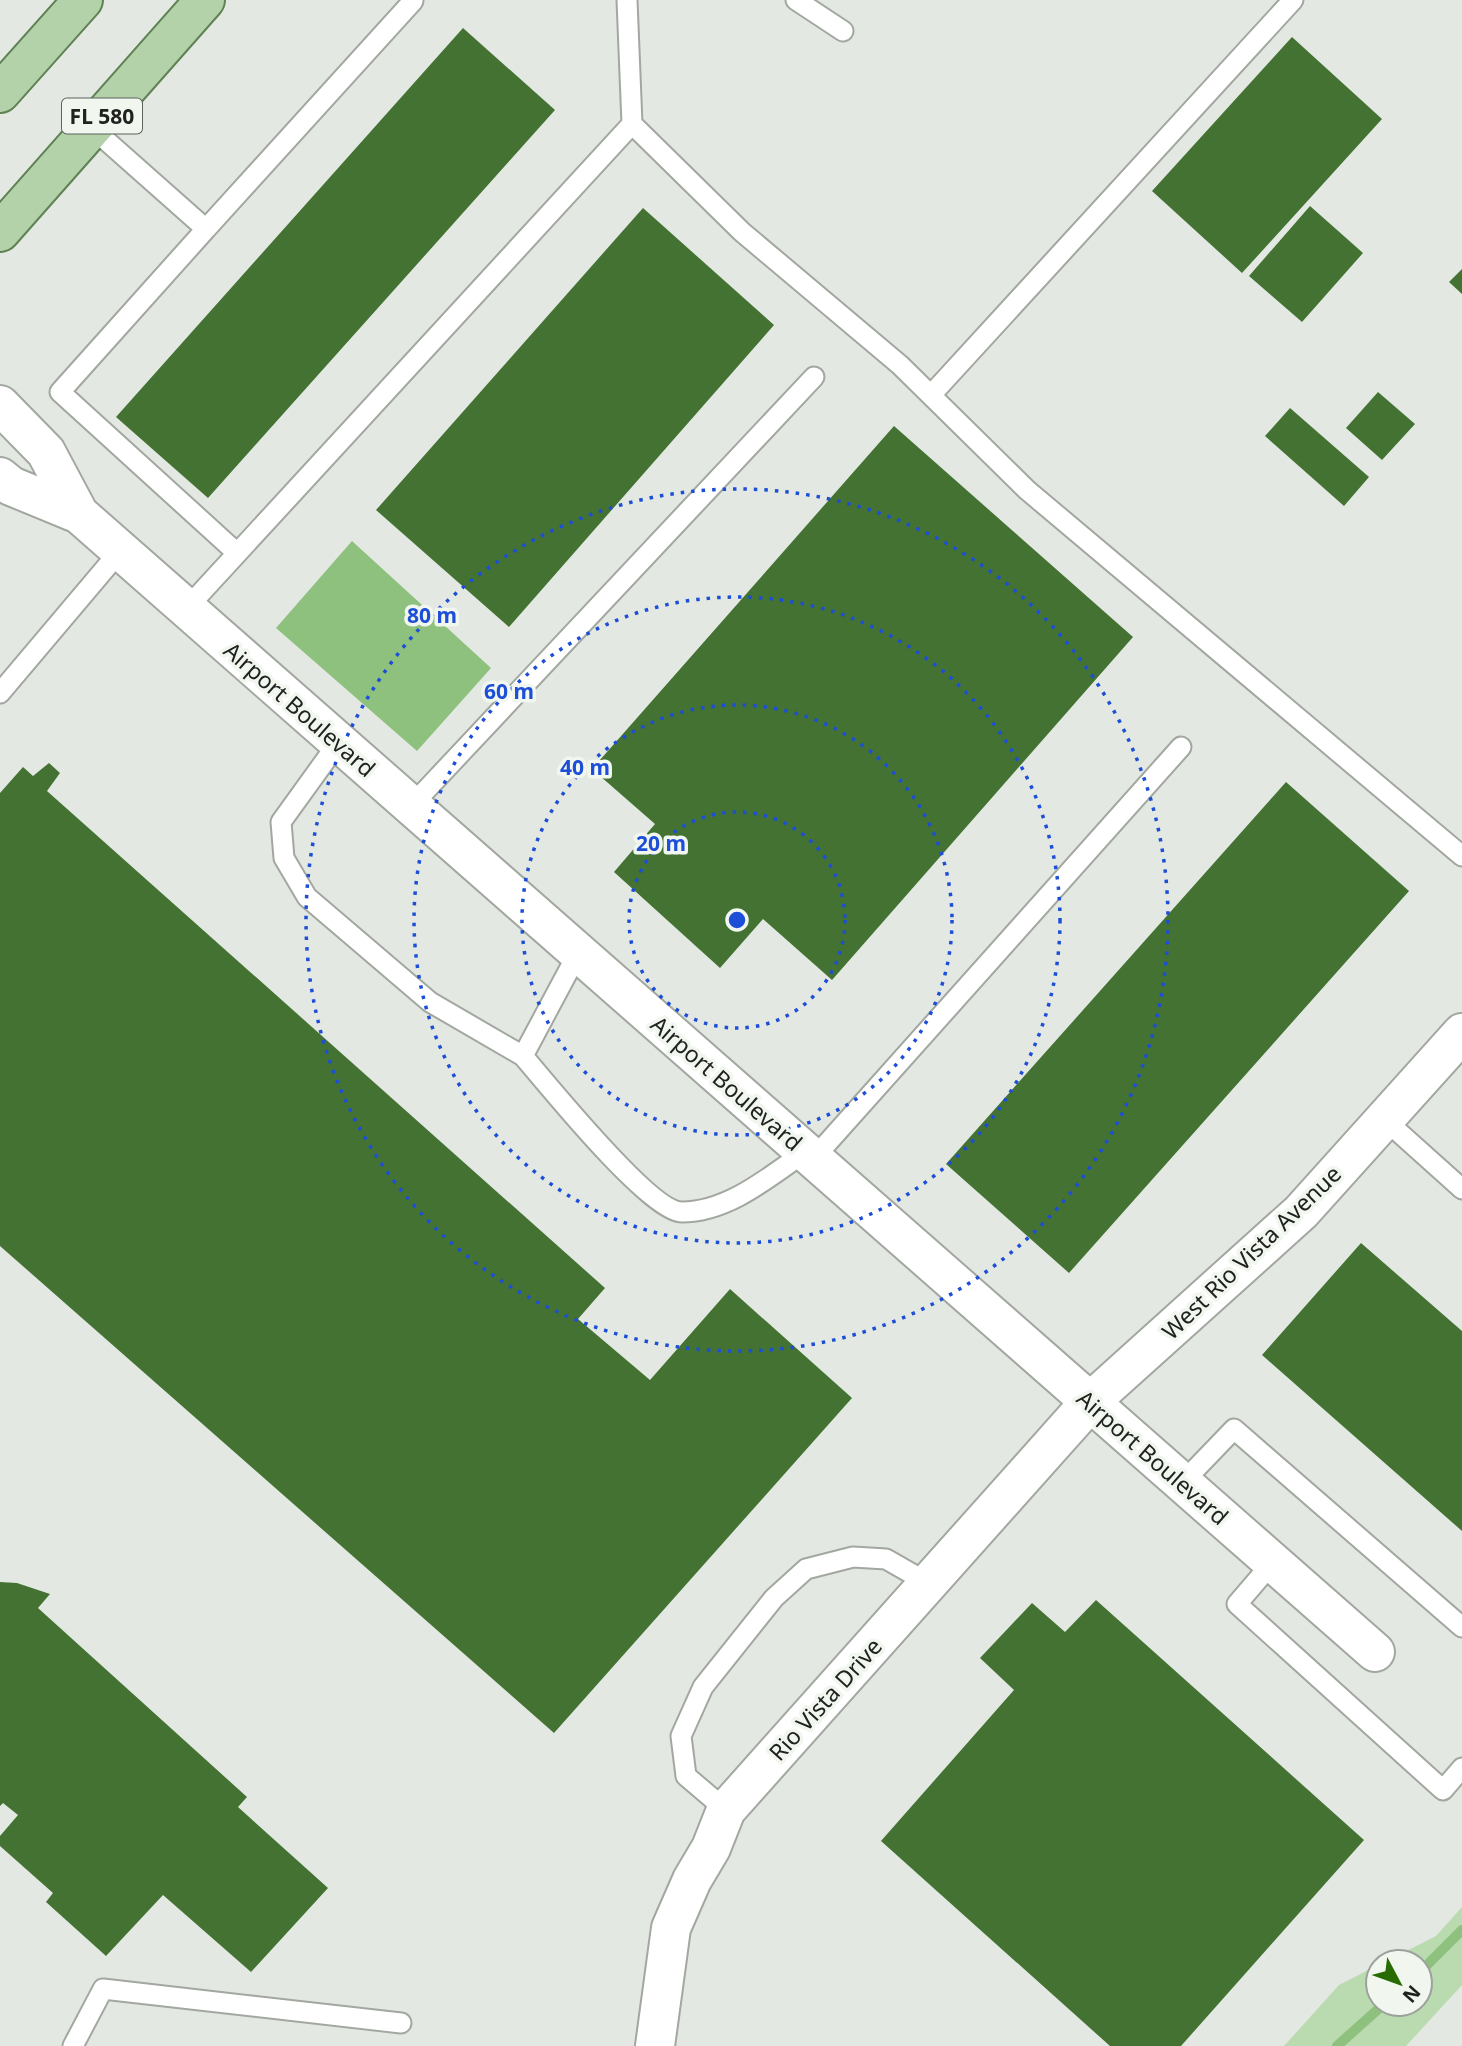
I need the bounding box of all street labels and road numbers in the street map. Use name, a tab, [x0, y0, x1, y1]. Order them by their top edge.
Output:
road number: FL 580	[62, 99, 142, 134]
street label: Airport Boulevard	[217, 634, 383, 784]
street label: Airport Boulevard	[644, 1008, 810, 1158]
street label: West Rio Vista Avenue	[1154, 1158, 1348, 1346]
street label: Airport Boulevard	[1070, 1382, 1236, 1532]
street label: Rio Vista Drive	[761, 1631, 889, 1767]

